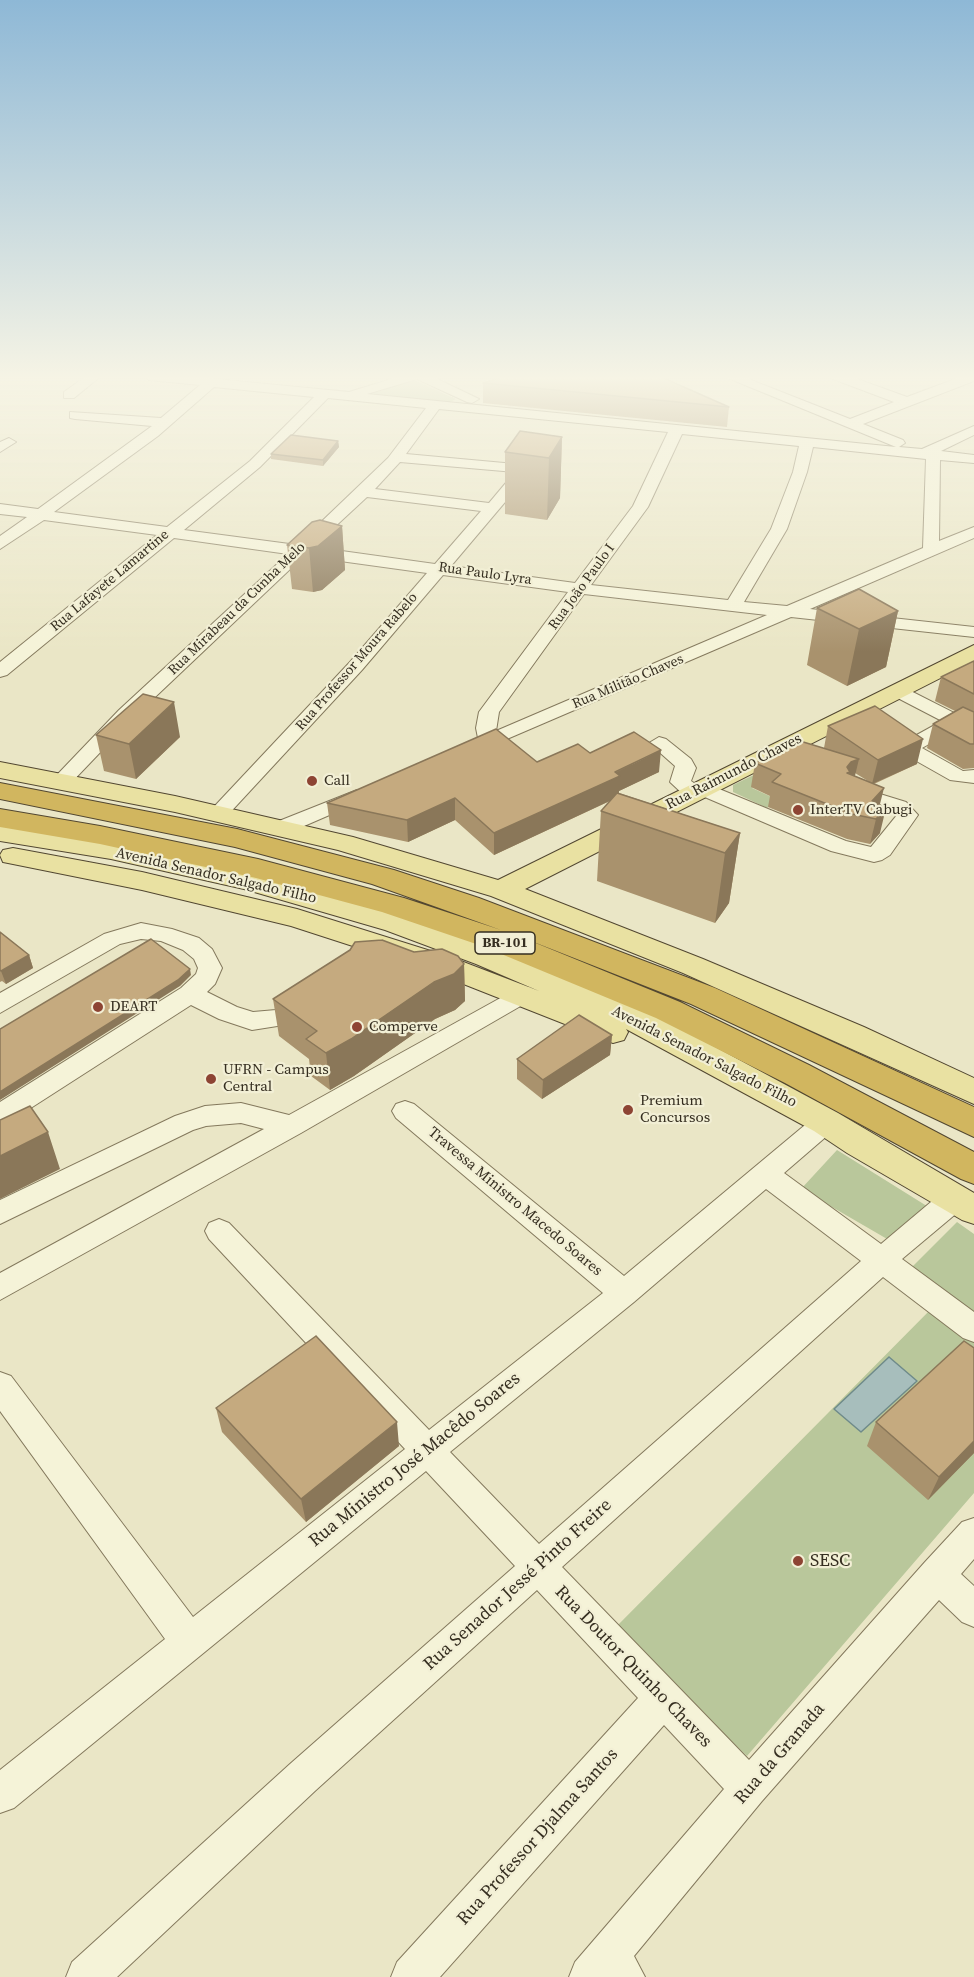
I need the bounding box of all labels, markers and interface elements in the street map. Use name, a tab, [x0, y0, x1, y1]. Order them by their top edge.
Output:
street label: Rua Lafayete Lamartine	[47, 527, 173, 635]
street label: Rua Mirabeau da Cunha Melo	[165, 539, 309, 679]
street label: Rua João Paulo I	[545, 541, 619, 633]
street label: Rua Paulo Lyra	[437, 559, 533, 589]
street label: Rua Professor Moura Rabelo	[292, 590, 422, 734]
street label: Rua Militão Chaves	[570, 651, 686, 713]
street label: Rua Raimundo Chaves	[663, 730, 805, 814]
place label: Call	[324, 772, 350, 790]
marker: Call	[305, 774, 319, 788]
place label: InterTV Cabugi	[810, 801, 913, 819]
marker: InterTV Cabugi	[791, 803, 805, 817]
street label: Avenida Senador Salgado Filho	[114, 844, 318, 908]
road number: BR-101	[475, 932, 535, 954]
place label: DEART	[110, 998, 157, 1016]
marker: DEART	[91, 1000, 105, 1014]
street label: Avenida Senador Salgado Filho	[608, 1002, 800, 1112]
place label: Comperve	[369, 1018, 438, 1036]
marker: Comperve	[350, 1020, 364, 1034]
place label: UFRN - Campus Central	[223, 1061, 329, 1096]
marker: UFRN - Campus Central	[204, 1072, 218, 1086]
place label: Premium Concursos	[640, 1092, 710, 1127]
marker: Premium Concursos	[621, 1103, 635, 1117]
street label: Travessa Ministro Macedo Soares	[424, 1124, 606, 1280]
street label: Rua Ministro José Macêdo Soares	[305, 1368, 525, 1552]
street label: Rua Senador Jessé Pinto Freire	[419, 1495, 617, 1675]
place label: SESC	[810, 1550, 850, 1572]
marker: SESC	[791, 1554, 805, 1568]
street label: Rua Doutor Quinho Chaves	[550, 1581, 716, 1753]
street label: Rua da Granada	[730, 1699, 830, 1809]
street label: Rua Professor Djalma Santos	[453, 1744, 623, 1930]

